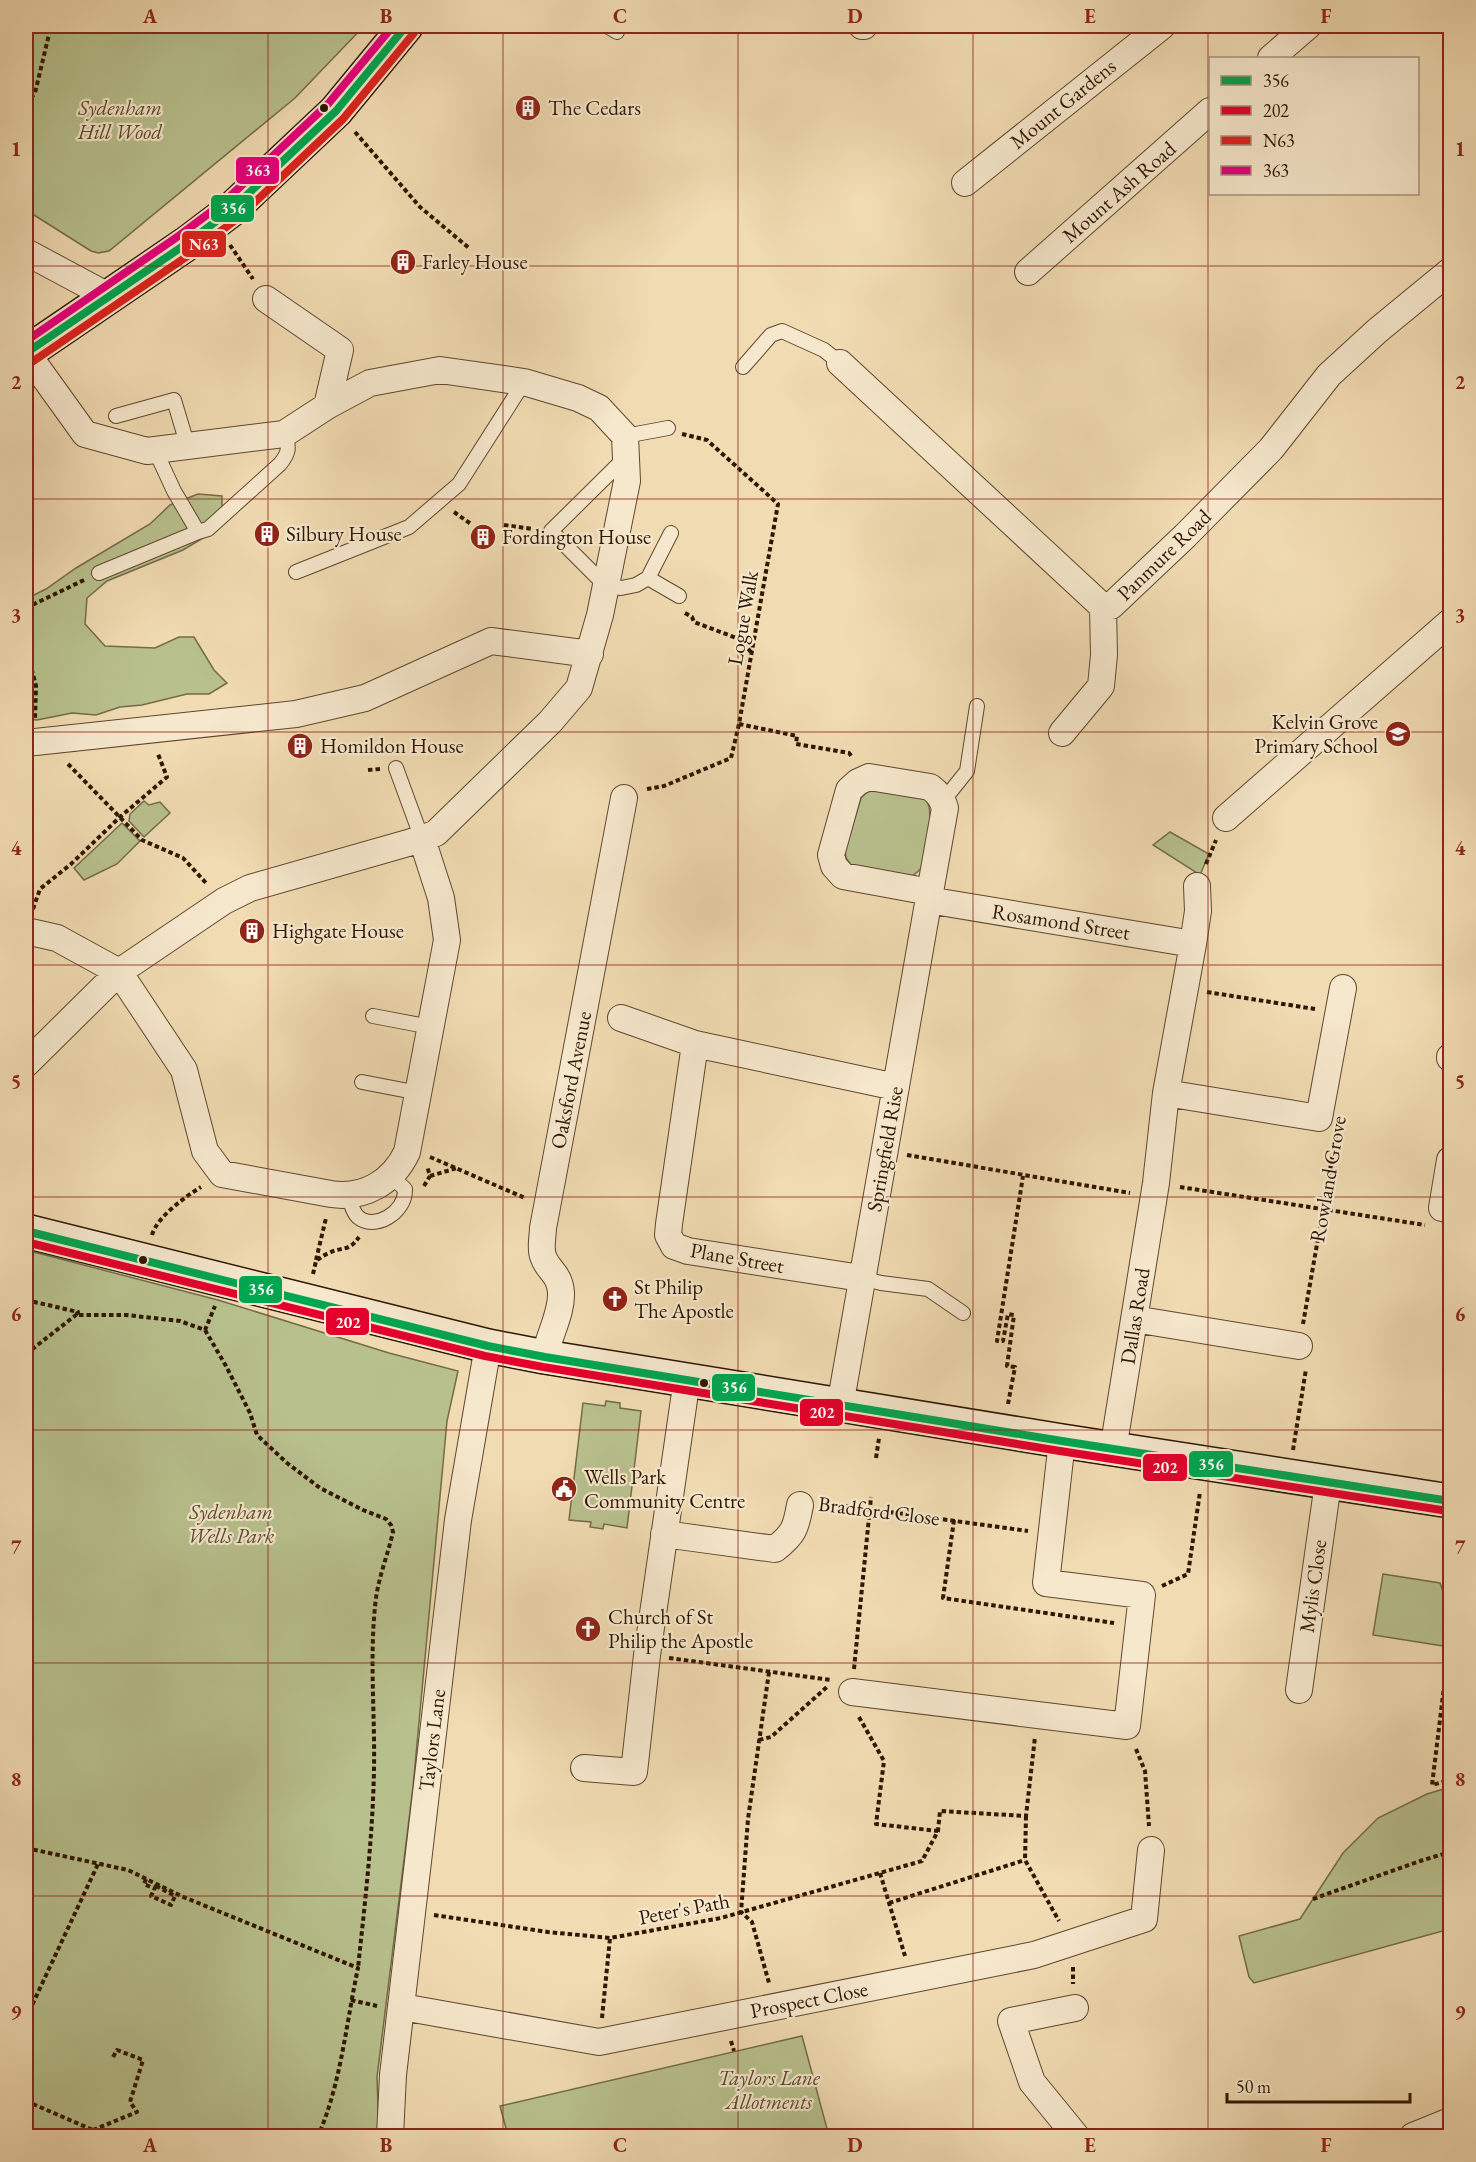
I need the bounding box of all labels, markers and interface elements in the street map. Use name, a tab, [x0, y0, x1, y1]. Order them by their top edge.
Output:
text: A	[142, 3, 158, 29]
text: B	[380, 3, 392, 29]
text: C	[613, 3, 627, 29]
text: D	[847, 3, 863, 29]
text: E	[1084, 3, 1096, 29]
text: F	[1321, 3, 1332, 29]
street label: Mount Gardens	[1004, 52, 1122, 155]
legend	[1209, 57, 1419, 195]
text: 356	[1263, 69, 1289, 92]
building icon: The Cedars	[513, 93, 543, 123]
park label: Sydenham Hill Wood	[77, 94, 162, 145]
place label: The Cedars	[548, 94, 641, 121]
text: 202	[1263, 99, 1289, 122]
unlabelled marker	[318, 102, 330, 114]
text: N63	[1263, 129, 1295, 152]
street label: Mount Ash Road	[1056, 135, 1181, 248]
text: 1	[11, 136, 21, 162]
text: 1	[1455, 136, 1465, 162]
line badge: 363	[235, 156, 280, 185]
text: 363	[1263, 159, 1289, 182]
text: 363	[245, 160, 271, 181]
line badge: 356	[210, 194, 255, 223]
text: 356	[220, 198, 246, 219]
line badge: N63	[181, 230, 227, 258]
text: N63	[189, 234, 219, 255]
building icon: Farley House	[388, 247, 418, 277]
place label: Farley House	[422, 248, 528, 275]
text: 2	[11, 369, 22, 395]
text: 2	[1455, 369, 1466, 395]
street label: Panmure Road	[1111, 503, 1217, 606]
building icon: Silbury House	[252, 519, 282, 549]
place label: Silbury House	[286, 520, 402, 547]
building icon: Fordington House	[468, 522, 498, 552]
place label: Fordington House	[502, 523, 651, 550]
street label: Logue Walk	[721, 567, 764, 667]
text: 3	[11, 602, 21, 628]
text: 3	[1455, 602, 1465, 628]
place label: Kelvin Grove Primary School	[1254, 708, 1378, 759]
school or university icon: Kelvin Grove Primary School	[1383, 719, 1413, 749]
building icon: Homildon House	[285, 731, 315, 761]
place label: Homildon House	[320, 732, 464, 759]
text: 4	[11, 835, 22, 861]
text: 4	[1455, 835, 1466, 861]
street label: Rosamond Street	[990, 897, 1132, 946]
building icon: Highgate House	[237, 916, 267, 946]
place label: Highgate House	[272, 917, 404, 944]
street label: Oaksford Avenue	[544, 1009, 597, 1151]
text: 5	[11, 1068, 21, 1094]
text: 5	[1455, 1068, 1465, 1094]
street label: Springfield Rise	[860, 1084, 909, 1214]
street label: Rowland Grove	[1303, 1114, 1352, 1244]
street label: Plane Street	[688, 1236, 786, 1279]
unlabelled marker	[137, 1254, 149, 1266]
street label: Dallas Road	[1114, 1265, 1156, 1366]
place label: St Philip The Apostle	[634, 1273, 734, 1324]
line badge: 356	[238, 1275, 283, 1304]
text: 356	[248, 1279, 274, 1300]
church icon: St Philip The Apostle	[600, 1284, 630, 1314]
text: 6	[11, 1301, 22, 1327]
text: 6	[1455, 1301, 1466, 1327]
line badge: 202	[325, 1307, 370, 1336]
text: 202	[335, 1312, 361, 1333]
line badge: 356	[711, 1373, 756, 1402]
unlabelled marker	[698, 1377, 710, 1389]
text: 356	[721, 1377, 747, 1398]
line badge: 202	[799, 1398, 844, 1427]
text: 202	[809, 1402, 835, 1423]
line badge: 356	[1188, 1450, 1234, 1478]
line badge: 202	[1142, 1453, 1188, 1482]
text: 356	[1198, 1454, 1224, 1475]
text: 202	[1152, 1457, 1178, 1478]
place label: Wells Park Community Centre	[584, 1463, 745, 1514]
public building icon: Wells Park Community Centre	[549, 1474, 579, 1504]
street label: Bradford Close	[817, 1490, 941, 1531]
park label: Sydenham Wells Park	[188, 1498, 275, 1549]
text: 7	[11, 1534, 22, 1560]
text: 7	[1455, 1534, 1466, 1560]
street label: Mylis Close	[1293, 1538, 1332, 1634]
place label: Church of St Philip the Apostle	[608, 1603, 753, 1654]
church icon: Church of St Philip the Apostle	[573, 1614, 603, 1644]
street label: Taylors Lane	[412, 1687, 451, 1792]
text: 8	[11, 1766, 21, 1792]
text: 8	[1455, 1766, 1465, 1792]
street label: Peter's Path	[636, 1886, 732, 1931]
street label: Prospect Close	[748, 1975, 870, 2024]
text: 9	[11, 1999, 22, 2025]
text: 9	[1455, 1999, 1466, 2025]
park label: Taylors Lane Allotments	[718, 2064, 821, 2115]
scale bar	[1227, 2066, 1410, 2104]
text: 50 m	[1236, 2075, 1271, 2098]
text: A	[142, 2132, 158, 2158]
text: B	[380, 2132, 392, 2158]
text: C	[613, 2132, 627, 2158]
text: D	[847, 2132, 863, 2158]
text: E	[1084, 2132, 1096, 2158]
text: F	[1321, 2132, 1332, 2158]

